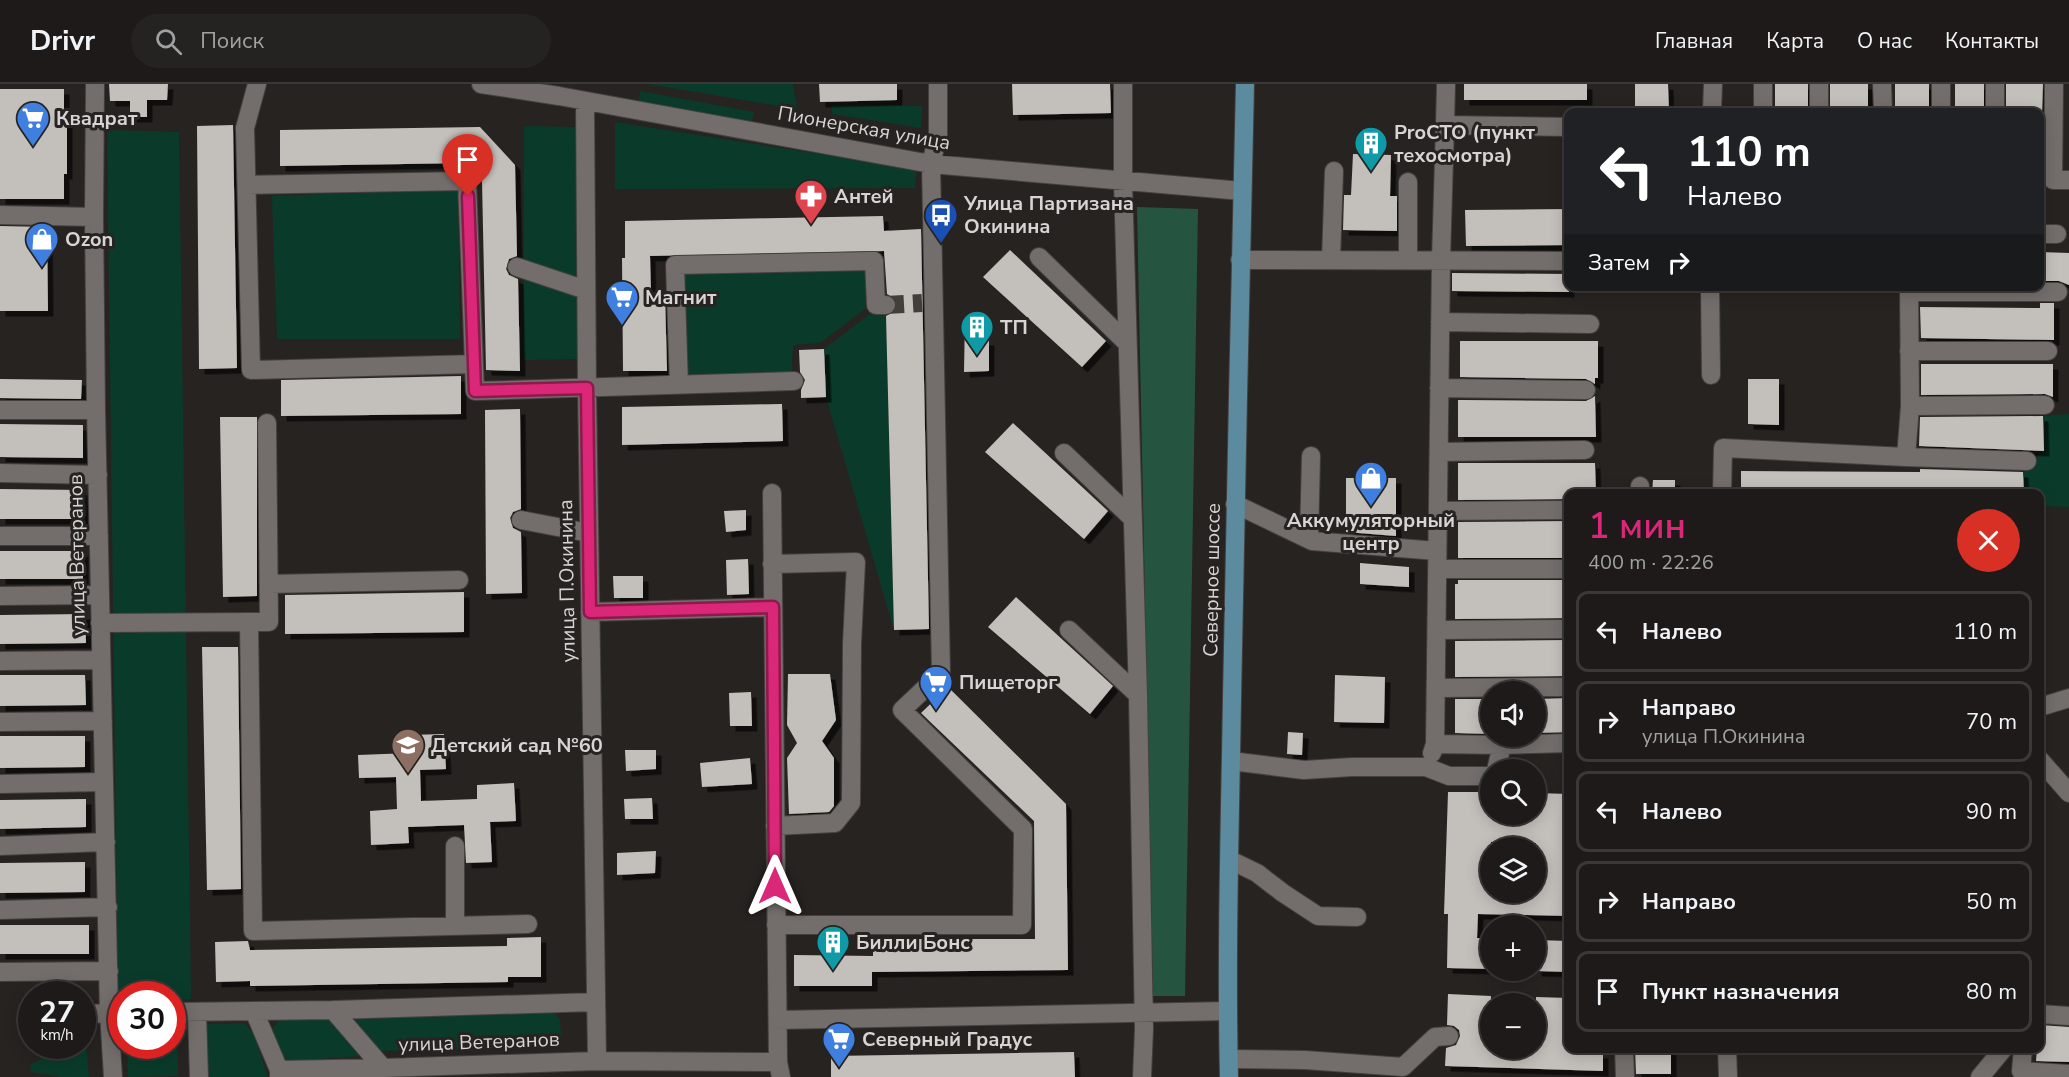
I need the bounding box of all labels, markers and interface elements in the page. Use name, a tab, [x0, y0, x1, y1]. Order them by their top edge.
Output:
search box	[131, 14, 551, 68]
text: Drivr	[30, 22, 95, 60]
icon: search	[152, 25, 185, 58]
text: Поиск	[200, 26, 264, 56]
text: Главная	[1655, 27, 1733, 55]
text: Карта	[1766, 27, 1824, 55]
text: О нас	[1857, 27, 1912, 55]
text: Контакты	[1945, 27, 2039, 55]
supermarket icon: Квадрат	[15, 100, 51, 147]
street label: Пионерская улица	[775, 100, 953, 156]
place label: Квадрат	[56, 105, 138, 132]
place label: ProСТО (пункт техосмотра)	[1394, 119, 1536, 169]
text: 110 m	[1687, 124, 1811, 181]
building icon: ProСТО (пункт техосмотра)	[1353, 125, 1389, 172]
icon: left	[1588, 132, 1666, 210]
pin	[442, 134, 493, 196]
icon: arrive	[451, 143, 484, 176]
pharmacy icon: Антей	[793, 178, 829, 225]
text: Налево	[1687, 178, 1782, 215]
place label: Антей	[834, 183, 894, 210]
place label: Улица Партизана Окинина	[963, 190, 1134, 240]
bus stop icon: Улица Партизана Окинина	[923, 197, 959, 244]
shop icon: Ozon	[24, 221, 60, 268]
place label: Ozon	[65, 226, 113, 253]
icon: right	[1662, 246, 1695, 279]
text: Затем	[1588, 248, 1650, 278]
supermarket icon: Магнит	[604, 279, 640, 326]
place label: Магнит	[645, 284, 717, 311]
building icon: ТП	[959, 309, 995, 356]
place label: ТП	[1000, 314, 1028, 341]
shop icon: Аккумуляторный центр	[1353, 460, 1389, 507]
street label: улица Ветеранов	[62, 474, 92, 636]
street label: улица П.Окинина	[552, 499, 582, 663]
text: 1 мин	[1588, 502, 1686, 551]
street label: Северное шоссе	[1197, 503, 1227, 657]
place label: Аккумуляторный центр	[1287, 507, 1455, 557]
button: close	[1957, 509, 2020, 572]
text: 400 m · 22:26	[1588, 549, 1714, 576]
icon: left	[1591, 615, 1624, 648]
text: Налево	[1642, 617, 1722, 647]
text: 110 m	[1953, 617, 2017, 647]
supermarket icon: Пищеторг	[918, 664, 954, 711]
place label: Пищеторг	[959, 669, 1057, 696]
map controls	[1480, 681, 1546, 1059]
button: sound	[1480, 681, 1546, 747]
text: Направо	[1642, 693, 1736, 723]
icon: right	[1591, 705, 1624, 738]
text: 70 m	[1966, 707, 2017, 737]
text: улица П.Окинина	[1642, 723, 1805, 750]
school or university icon: Детский сад №60	[390, 727, 426, 774]
place label: Детский сад №60	[431, 732, 603, 759]
button: search	[1480, 759, 1546, 825]
icon: left	[1591, 795, 1624, 828]
text: Налево	[1642, 797, 1722, 827]
text: 90 m	[1966, 797, 2017, 827]
button: layers	[1480, 837, 1546, 903]
position arrow	[743, 854, 807, 918]
icon: right	[1591, 885, 1624, 918]
text: Направо	[1642, 887, 1736, 917]
text: 50 m	[1966, 887, 2017, 917]
button: +	[1480, 915, 1546, 981]
building icon: Билли Бонс	[815, 924, 851, 971]
place label: Билли Бонс	[856, 929, 970, 956]
icon: arrive	[1591, 975, 1624, 1008]
text: Пункт назначения	[1642, 977, 1840, 1007]
text: 80 m	[1966, 977, 2017, 1007]
speed limit sign: 30	[108, 981, 186, 1059]
text: 27	[39, 992, 75, 1033]
button: −	[1480, 993, 1546, 1059]
supermarket icon: Северный Градус	[821, 1021, 857, 1068]
text: km/h	[40, 1025, 74, 1045]
street label: улица Ветеранов	[398, 1026, 560, 1058]
place label: Северный Градус	[862, 1026, 1032, 1053]

